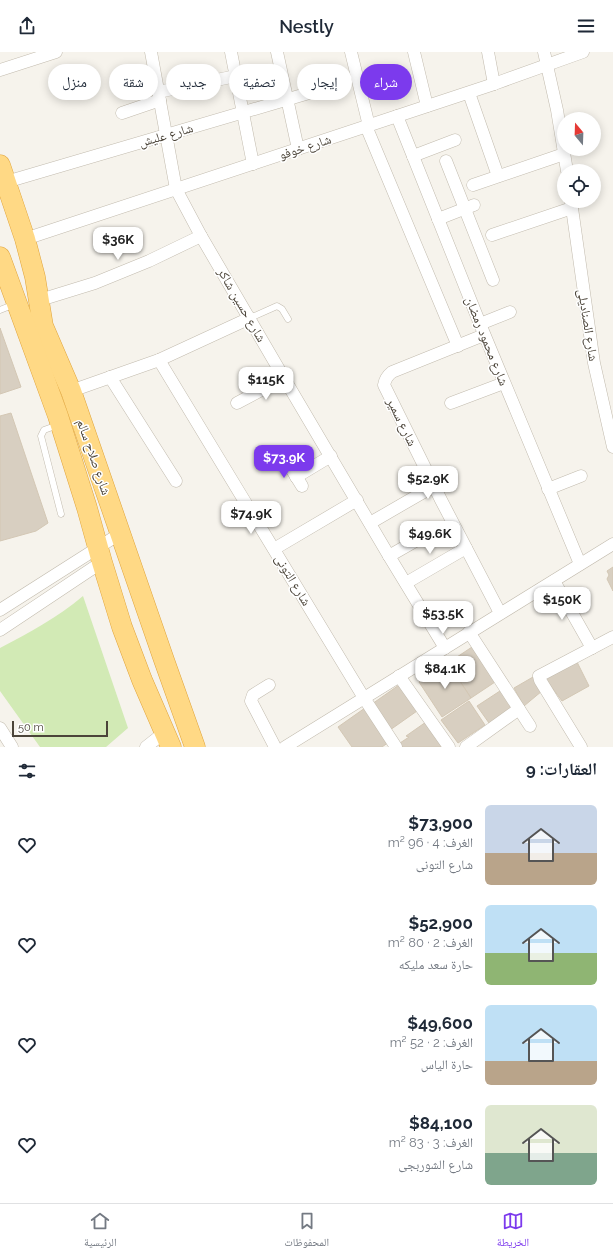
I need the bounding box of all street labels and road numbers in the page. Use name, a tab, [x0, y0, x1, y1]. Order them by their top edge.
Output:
street label: شارع عليش	[137, 120, 195, 152]
street label: شارع خوفو	[277, 132, 334, 164]
street label: شارع حسين شاكر	[213, 264, 269, 346]
street label: شارع الصناديلى	[573, 288, 601, 363]
street label: شارع محمود رمضان	[460, 294, 512, 388]
street label: شارع سمير	[382, 394, 420, 449]
street label: شارع صلاح سالم	[72, 417, 114, 498]
street label: شارع التونى	[270, 552, 314, 609]

